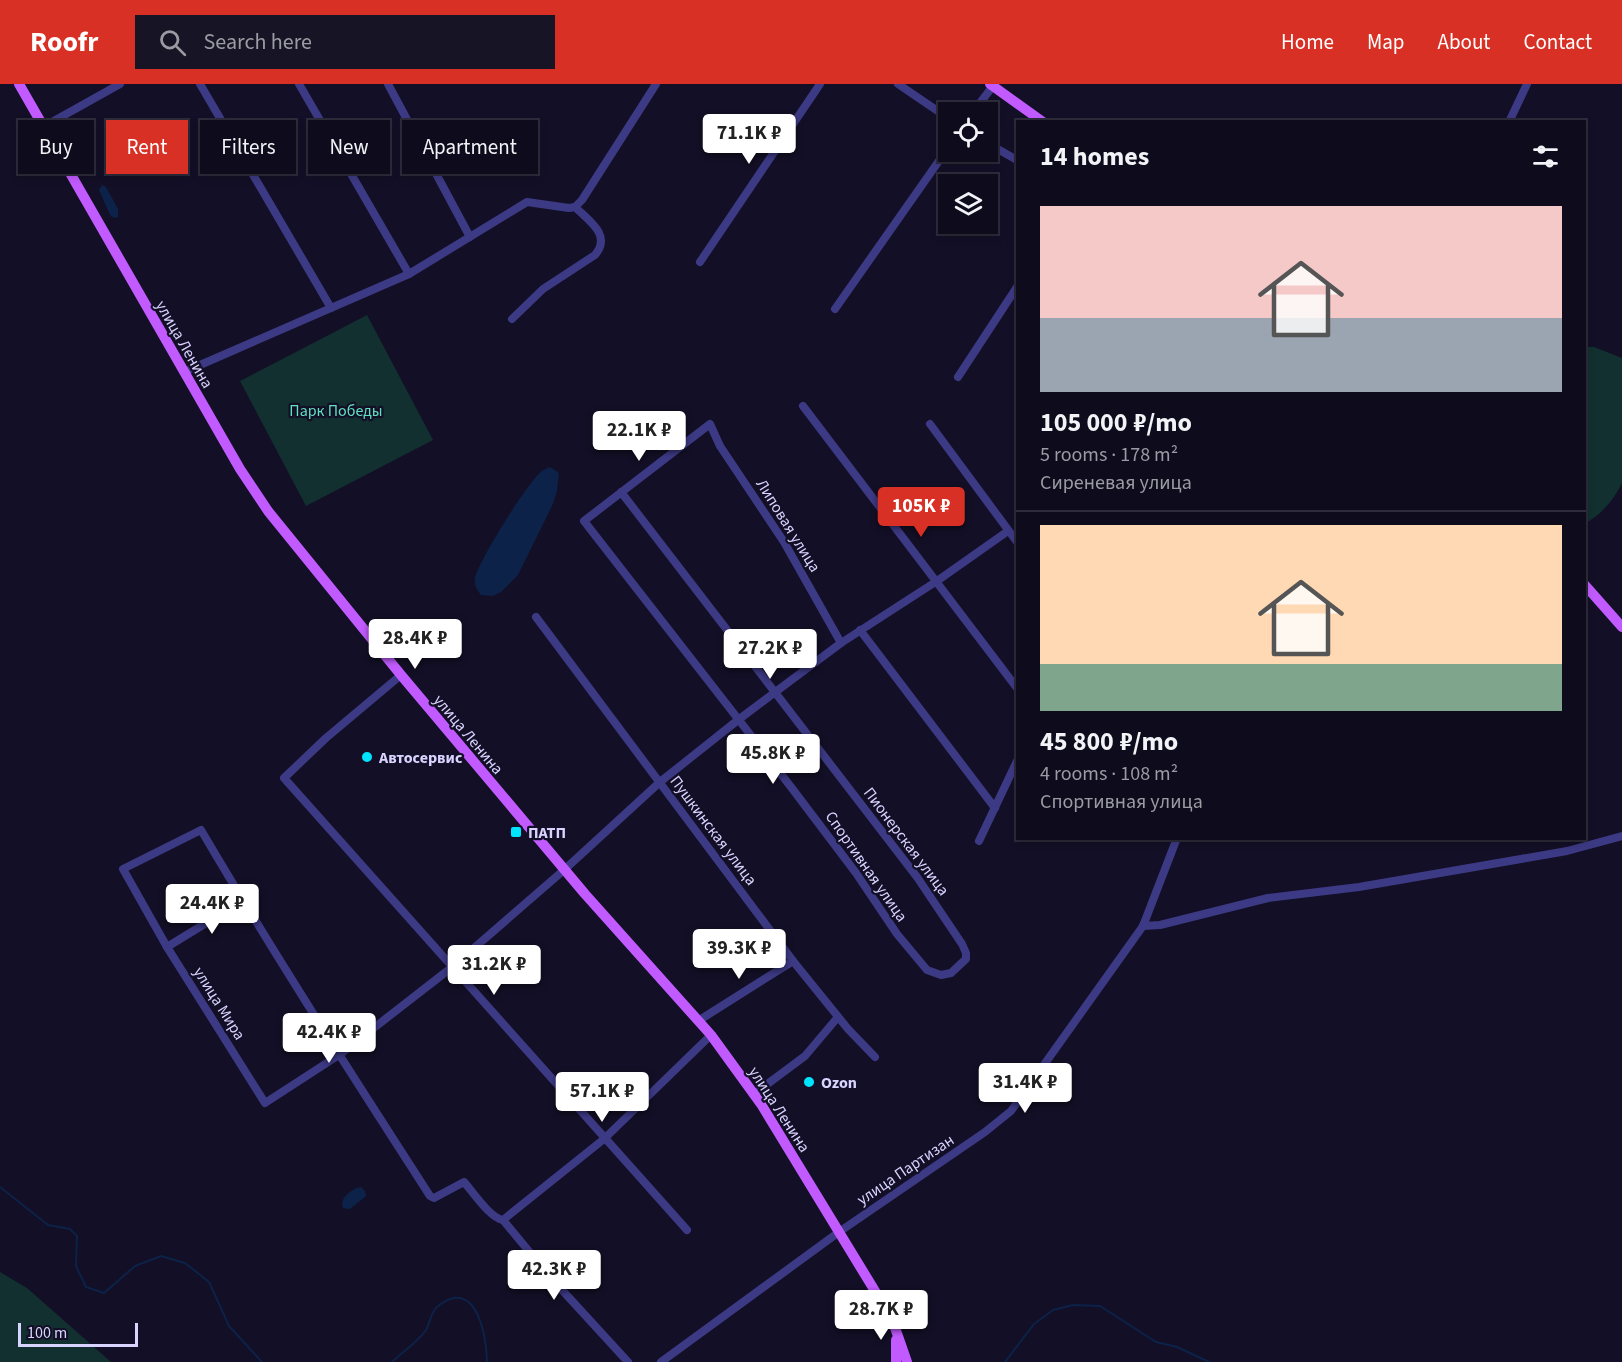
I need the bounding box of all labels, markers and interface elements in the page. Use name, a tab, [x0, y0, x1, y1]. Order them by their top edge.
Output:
search box	[135, 15, 555, 69]
text: Roofr	[30, 22, 99, 62]
icon: search	[156, 26, 189, 59]
text: Search here	[204, 26, 312, 58]
text: Home	[1281, 27, 1334, 57]
text: Map	[1367, 27, 1405, 57]
text: About	[1438, 27, 1490, 57]
text: Contact	[1523, 27, 1592, 57]
map controls	[938, 102, 998, 234]
button: locate	[938, 102, 998, 162]
pin: 71.1K ₽	[694, 114, 804, 165]
text: 71.1K ₽	[717, 119, 781, 147]
chip: Buy	[18, 120, 94, 174]
chip: Rent	[106, 120, 188, 174]
chip: Filters	[200, 120, 296, 174]
chip: New	[308, 120, 390, 174]
chip: Apartment	[402, 120, 538, 174]
text: 14 homes	[1040, 138, 1149, 175]
icon: filters	[1529, 140, 1562, 173]
button: layers	[938, 174, 998, 234]
icon: home	[1247, 245, 1355, 353]
street label: улица Ленина	[150, 296, 218, 393]
park label: Парк Победы	[289, 400, 383, 422]
text: 105 000 ₽/mo	[1040, 404, 1192, 441]
pin: 22.1K ₽	[584, 411, 694, 462]
text: 22.1K ₽	[607, 416, 671, 444]
text: 5 rooms · 178 m²	[1040, 441, 1178, 469]
text: Сиреневая улица	[1040, 469, 1192, 497]
street label: Липовая улица	[751, 475, 826, 576]
pin: 105K ₽	[872, 487, 970, 538]
text: 105K ₽	[892, 492, 950, 520]
icon: home	[1247, 564, 1355, 672]
pin: 28.4K ₽	[360, 619, 470, 670]
text: 28.4K ₽	[383, 624, 447, 652]
pin: 27.2K ₽	[715, 629, 825, 680]
text: 27.2K ₽	[738, 634, 802, 662]
street label: улица Ленина	[428, 690, 508, 779]
text: 45 800 ₽/mo	[1040, 723, 1178, 760]
pin: 45.8K ₽	[718, 734, 828, 785]
text: 45.8K ₽	[741, 739, 805, 767]
place label: Автосервис	[378, 747, 463, 769]
marker: Автосервис	[360, 750, 374, 764]
text: 4 rooms · 108 m²	[1040, 760, 1178, 788]
street label: Пушкинская улица	[665, 771, 762, 890]
street label: Пионерская улица	[858, 783, 954, 900]
text: Спортивная улица	[1040, 788, 1203, 816]
street label: Спортивная улица	[820, 807, 913, 926]
place label: ПАТП	[528, 822, 566, 844]
marker: ПАТП	[509, 825, 523, 839]
pin: 24.4K ₽	[157, 884, 267, 935]
text: 24.4K ₽	[180, 889, 244, 917]
pin: 39.3K ₽	[684, 929, 794, 980]
text: 39.3K ₽	[707, 934, 771, 962]
pin: 31.2K ₽	[439, 945, 549, 996]
text: 31.2K ₽	[462, 950, 526, 978]
street label: улица Мира	[188, 963, 250, 1044]
pin: 42.4K ₽	[274, 1013, 384, 1064]
text: 42.4K ₽	[297, 1018, 361, 1046]
street label: улица Ленина	[743, 1062, 815, 1157]
pin: 31.4K ₽	[970, 1063, 1080, 1114]
text: 31.4K ₽	[993, 1068, 1057, 1096]
pin: 57.1K ₽	[547, 1072, 657, 1123]
place label: Ozon	[821, 1072, 857, 1094]
marker: Ozon	[802, 1075, 816, 1089]
text: 57.1K ₽	[570, 1077, 634, 1105]
street label: улица Партизан	[853, 1129, 959, 1211]
pin: 42.3K ₽	[499, 1250, 609, 1301]
text: 42.3K ₽	[522, 1255, 586, 1283]
pin: 28.7K ₽	[826, 1290, 936, 1341]
text: 28.7K ₽	[849, 1295, 913, 1323]
scale bar	[18, 1320, 138, 1348]
text: 100 m	[27, 1322, 67, 1344]

